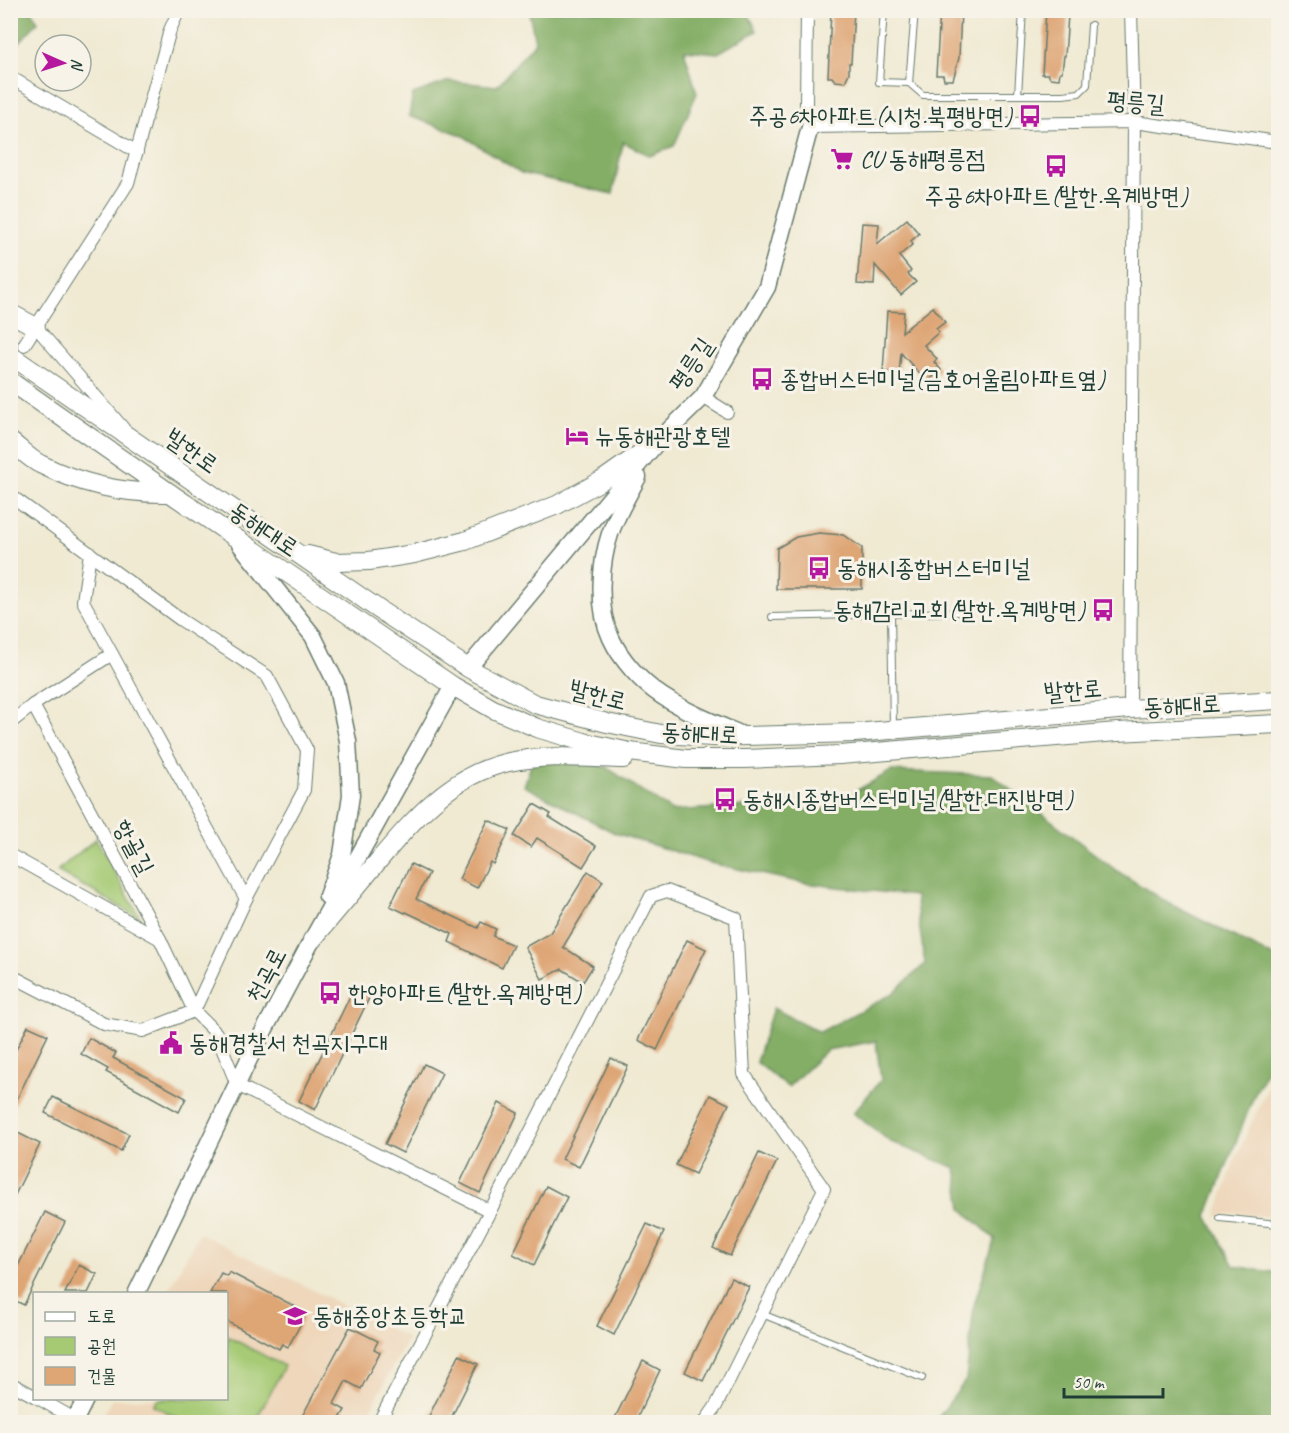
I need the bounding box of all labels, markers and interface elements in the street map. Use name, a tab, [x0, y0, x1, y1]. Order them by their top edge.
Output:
north arrow	[33, 33, 93, 93]
text: N	[67, 58, 87, 72]
street label: 평릉길	[1106, 85, 1166, 119]
place label: 주공6차아파트(시청.북평방면)	[749, 101, 1013, 131]
bus stop icon: 주공6차아파트(시청.북평방면)	[1017, 103, 1043, 129]
place label: CU 동해평릉점	[860, 144, 985, 174]
supermarket icon: CU 동해평릉점	[829, 146, 855, 172]
bus stop icon: 주공6차아파트(발한.옥계방면)	[1043, 153, 1069, 179]
place label: 주공6차아파트(발한.옥계방면)	[924, 181, 1189, 211]
street label: 평릉길	[662, 332, 720, 396]
place label: 종합버스터미널(금호어울림아파트옆)	[780, 364, 1106, 394]
bus stop icon: 종합버스터미널(금호어울림아파트옆)	[749, 366, 775, 392]
place label: 뉴동해관광호텔	[595, 421, 730, 451]
street label: 발한로	[160, 422, 224, 480]
hotel icon: 뉴동해관광호텔	[564, 423, 590, 449]
street label: 동해대로	[224, 495, 304, 563]
place label: 동해시종합버스터미널	[837, 553, 1030, 583]
bus stop icon: 동해시종합버스터미널	[806, 555, 832, 581]
place label: 동해감리교회(발한.옥계방면)	[833, 595, 1086, 625]
bus stop icon: 동해감리교회(발한.옥계방면)	[1090, 597, 1116, 623]
street label: 발한로	[566, 673, 630, 717]
street label: 발한로	[1043, 673, 1103, 707]
street label: 동해대로	[1143, 688, 1221, 722]
street label: 동해대로	[661, 716, 739, 750]
place label: 동해시종합버스터미널(발한.대진방면)	[743, 784, 1074, 814]
bus stop icon: 동해시종합버스터미널(발한.대진방면)	[712, 786, 738, 812]
street label: 항골길	[107, 814, 161, 880]
street label: 천곡로	[239, 942, 293, 1008]
place label: 한양아파트(발한.옥계방면)	[348, 978, 582, 1008]
bus stop icon: 한양아파트(발한.옥계방면)	[317, 980, 343, 1006]
place label: 동해경찰서 천곡지구대	[189, 1028, 388, 1058]
public building icon: 동해경찰서 천곡지구대	[158, 1030, 184, 1056]
legend	[33, 1292, 228, 1400]
place label: 동해중앙초등학교	[313, 1301, 468, 1331]
school or university icon: 동해중앙초등학교	[282, 1303, 308, 1329]
text: 도로	[87, 1305, 116, 1327]
text: 공원	[87, 1335, 116, 1357]
scale bar	[1064, 1361, 1163, 1399]
text: 건물	[87, 1365, 116, 1387]
text: 50 m	[1073, 1371, 1106, 1393]

